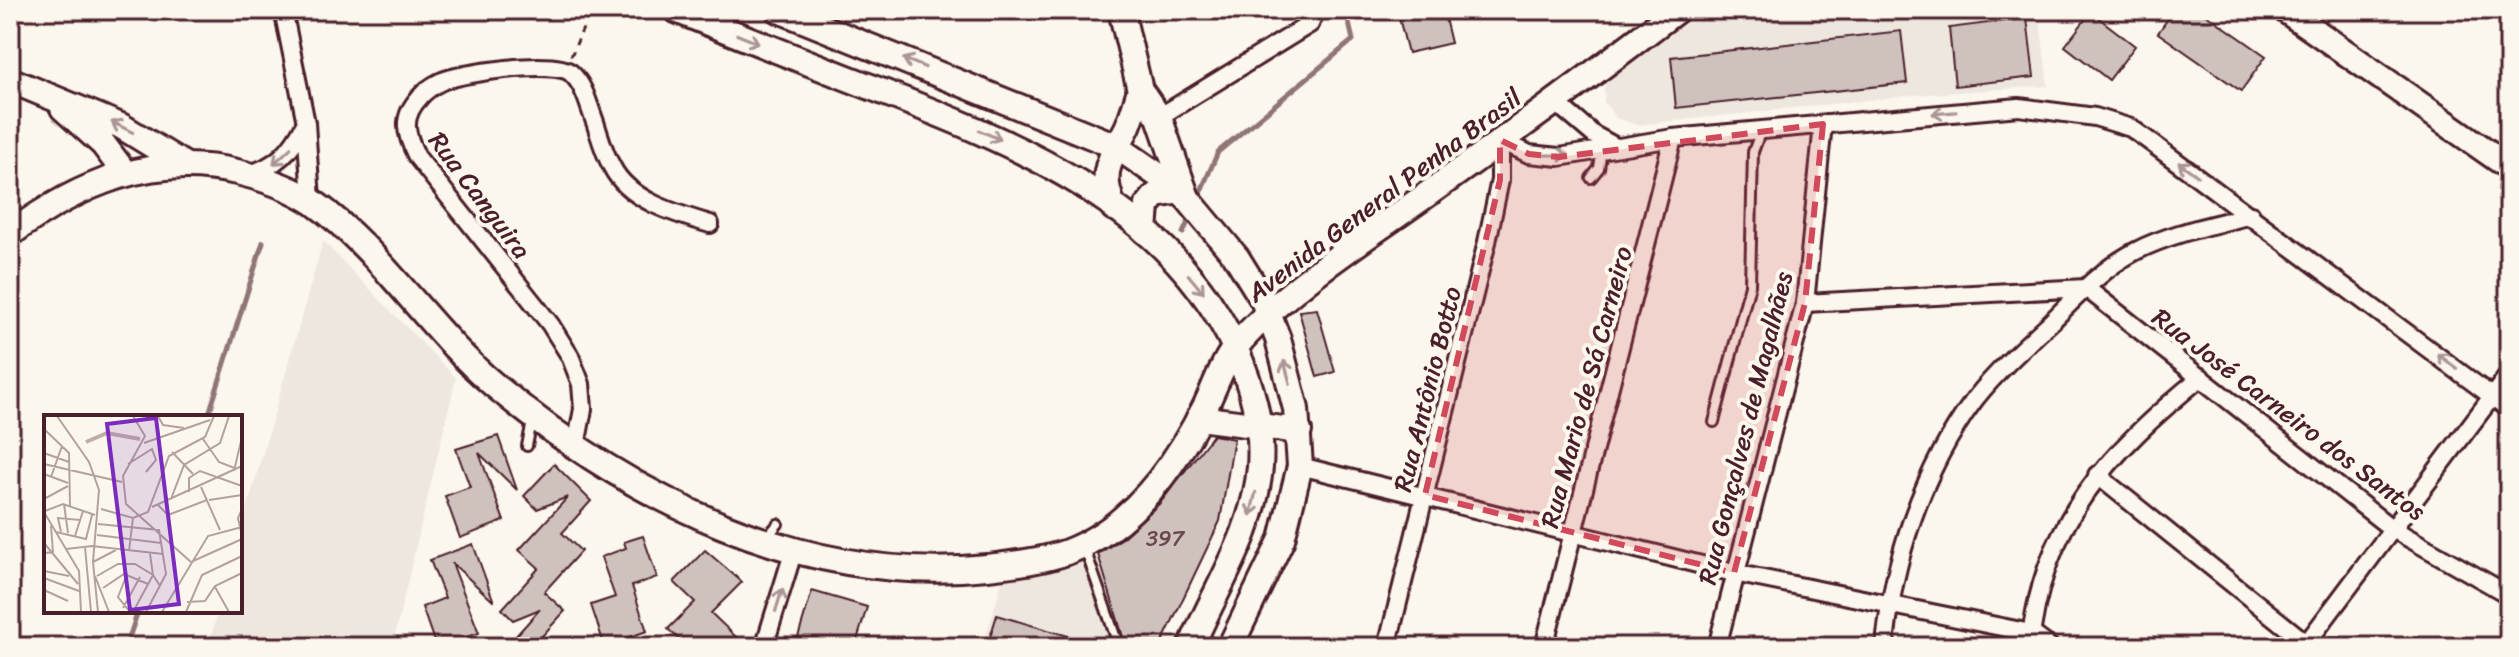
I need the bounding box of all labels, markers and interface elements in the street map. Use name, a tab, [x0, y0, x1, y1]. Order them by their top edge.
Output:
one-way arrow	[735, 33, 760, 48]
one-way arrow	[902, 55, 927, 70]
street label: Avenida General Penha Brasil	[1235, 75, 1532, 315]
one-way arrow	[1931, 106, 1958, 121]
one-way arrow	[110, 119, 134, 134]
street label: Rua Canguira	[416, 121, 544, 269]
one-way arrow	[977, 128, 1002, 143]
one-way arrow	[272, 146, 292, 165]
one-way arrow	[1543, 148, 1569, 163]
one-way arrow	[2178, 160, 2199, 177]
street label: Rua Mario de Sá Carneiro	[1526, 241, 1646, 533]
street label: Rua Gonçalves de Magalhães	[1684, 266, 1806, 589]
one-way arrow	[1187, 273, 1205, 294]
street label: Rua Antônio Botto	[1379, 281, 1475, 497]
street label: Rua José Carneiro dos Santos	[2142, 295, 2437, 533]
one-way arrow	[2437, 353, 2458, 370]
one-way arrow	[1279, 360, 1294, 386]
inset map	[44, 415, 242, 613]
one-way arrow	[1245, 491, 1260, 517]
house number: 397	[1146, 519, 1186, 558]
one-way arrow	[772, 587, 787, 613]

